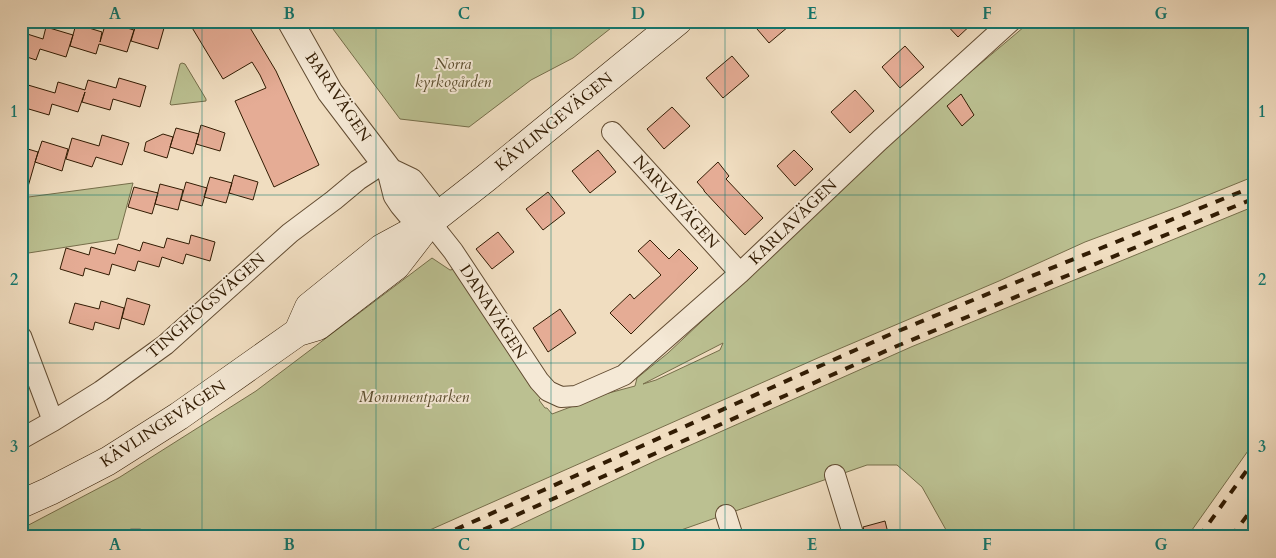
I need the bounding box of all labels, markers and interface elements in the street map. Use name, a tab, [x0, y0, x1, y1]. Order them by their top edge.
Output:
text: A	[109, 3, 121, 25]
text: B	[283, 3, 295, 25]
text: C	[458, 3, 470, 25]
text: D	[631, 3, 645, 25]
text: E	[807, 3, 817, 25]
text: F	[982, 3, 992, 25]
text: G	[1154, 3, 1168, 25]
street label: BARAVÄGEN	[300, 48, 376, 147]
park label: Norra kyrkogården	[415, 53, 492, 93]
street label: KÄVLINGEVÄGEN	[490, 67, 618, 176]
text: 1	[10, 101, 18, 123]
text: 1	[1258, 101, 1266, 123]
street label: NARVAVÄGEN	[628, 151, 724, 254]
street label: KARLAVÄGEN	[744, 174, 842, 270]
street label: TINGHÖGSVÄGEN	[142, 248, 270, 364]
street label: DANAVÄGEN	[454, 260, 532, 364]
text: 2	[10, 269, 18, 291]
text: 2	[1258, 269, 1266, 291]
street label: KÄVLINGEVÄGEN	[96, 375, 230, 473]
park label: Monumentparken	[359, 386, 469, 408]
text: 3	[10, 436, 18, 458]
text: 3	[1258, 436, 1266, 458]
text: A	[109, 534, 121, 556]
text: B	[283, 534, 295, 556]
text: C	[458, 534, 470, 556]
text: D	[631, 534, 645, 556]
text: E	[807, 534, 817, 556]
text: F	[982, 534, 992, 556]
text: G	[1154, 534, 1168, 556]

